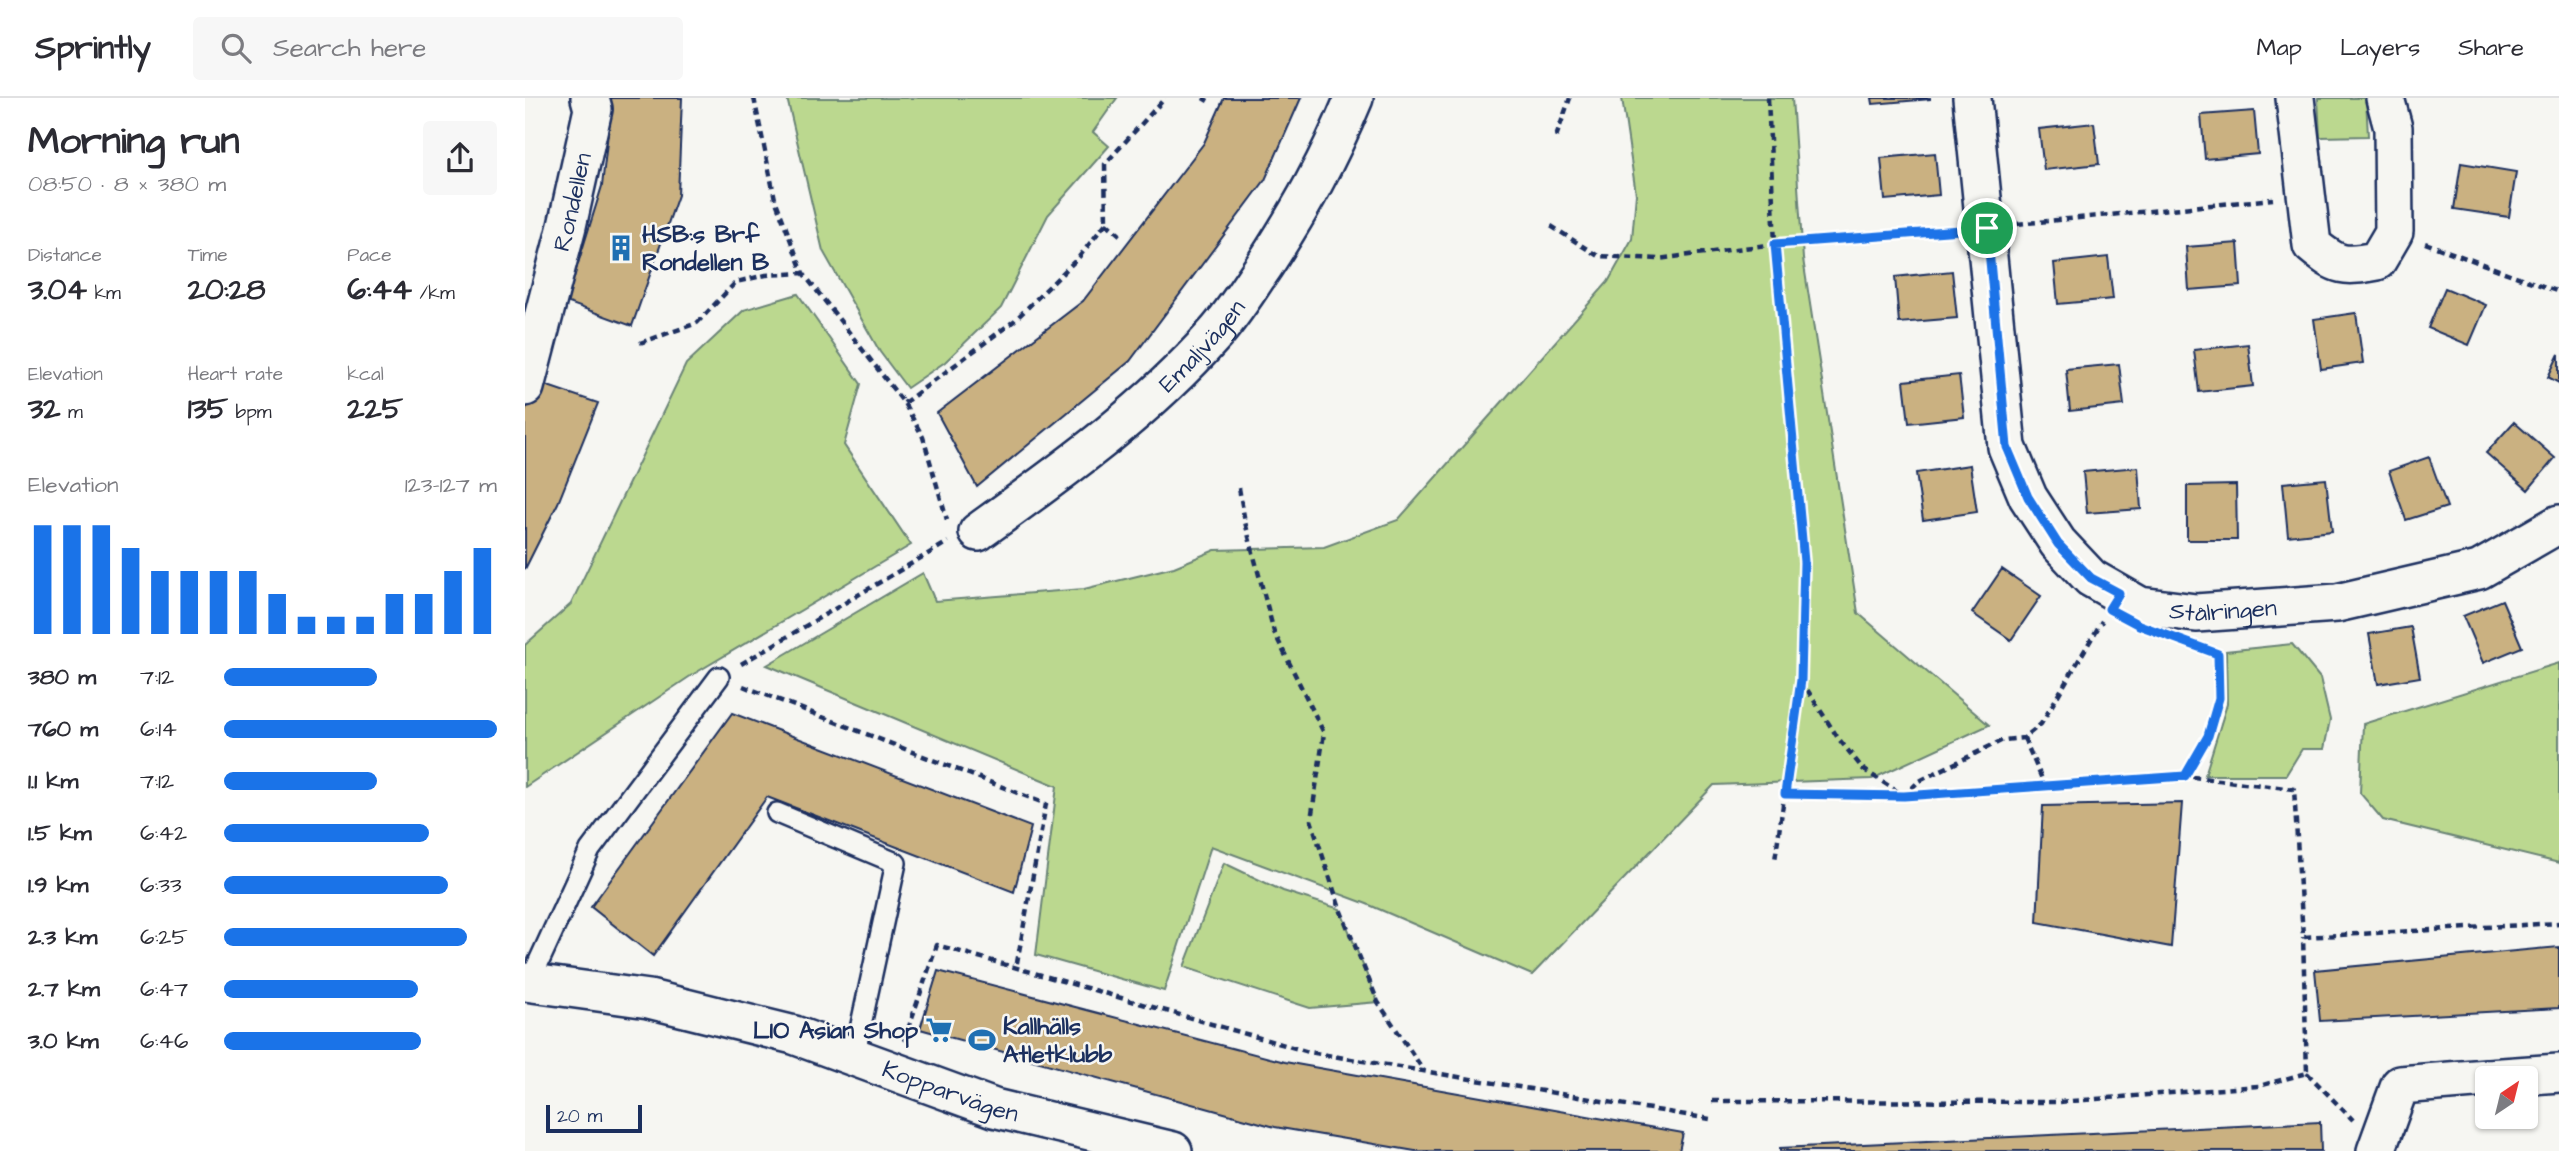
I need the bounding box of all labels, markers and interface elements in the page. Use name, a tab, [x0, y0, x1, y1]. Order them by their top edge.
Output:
search box	[193, 17, 683, 80]
text: Sprintly	[35, 25, 151, 71]
icon: search	[217, 29, 255, 67]
text: Search here	[273, 30, 426, 66]
text: Map	[2257, 31, 2302, 65]
text: Layers	[2340, 31, 2420, 65]
text: Share	[2458, 31, 2524, 65]
text: Morning run	[28, 116, 240, 168]
button: share	[423, 121, 497, 195]
street label: Rondellen	[545, 149, 601, 255]
text: 08:50 · 8 × 380 m	[28, 168, 226, 200]
pin	[1957, 198, 2017, 258]
icon: arrive	[1968, 209, 2006, 247]
place label: HSB:s Brf Rondellen B	[642, 218, 770, 280]
building icon: HSB:s Brf Rondellen B	[606, 233, 636, 263]
text: Distance	[28, 242, 102, 269]
text: Time	[188, 242, 227, 269]
text: Pace	[347, 242, 391, 269]
text: 3.04	[28, 269, 87, 311]
text: 20:28	[188, 269, 265, 311]
text: 6:44	[347, 269, 412, 311]
text: km	[87, 280, 121, 307]
text: /km	[412, 280, 455, 307]
street label: Emaljvägen	[1152, 293, 1254, 401]
text: Elevation	[28, 361, 103, 388]
text: Heart rate	[188, 361, 283, 388]
text: kcal	[347, 361, 384, 388]
text: 32	[28, 388, 60, 430]
text: 135	[188, 388, 228, 430]
text: 225	[347, 388, 403, 430]
text: m	[60, 399, 83, 426]
text: bpm	[228, 399, 272, 426]
text: Elevation	[28, 469, 119, 501]
text: 123–127 m	[405, 469, 497, 501]
street label: Stålringen	[2167, 591, 2278, 631]
text: 380 m	[28, 661, 96, 693]
text: 7:12	[140, 661, 174, 693]
text: 760 m	[28, 713, 98, 745]
text: 6:14	[140, 713, 177, 745]
text: 1.1 km	[28, 765, 78, 797]
text: 7:12	[140, 765, 174, 797]
text: 1.5 km	[28, 817, 92, 849]
text: 6:42	[140, 817, 187, 849]
text: 1.9 km	[28, 869, 89, 901]
text: 6:33	[140, 869, 182, 901]
text: 2.3 km	[28, 921, 97, 953]
text: 6:25	[140, 921, 188, 953]
text: 2.7 km	[28, 973, 100, 1005]
text: 6:47	[140, 973, 188, 1005]
place label: Kallhälls Atletklubb	[1003, 1010, 1113, 1072]
place label: LIO Asian Shop	[753, 1014, 919, 1048]
supermarket icon: LIO Asian Shop	[924, 1015, 954, 1045]
text: 3.0 km	[28, 1025, 99, 1057]
text: 6:46	[140, 1025, 188, 1057]
sports icon: Kallhälls Atletklubb	[967, 1025, 997, 1055]
street label: Kopparvägen	[877, 1053, 1022, 1131]
north arrow	[2475, 1066, 2537, 1129]
map controls	[2475, 1066, 2538, 1129]
scale bar	[546, 1102, 642, 1134]
text: 20 m	[557, 1103, 602, 1130]

